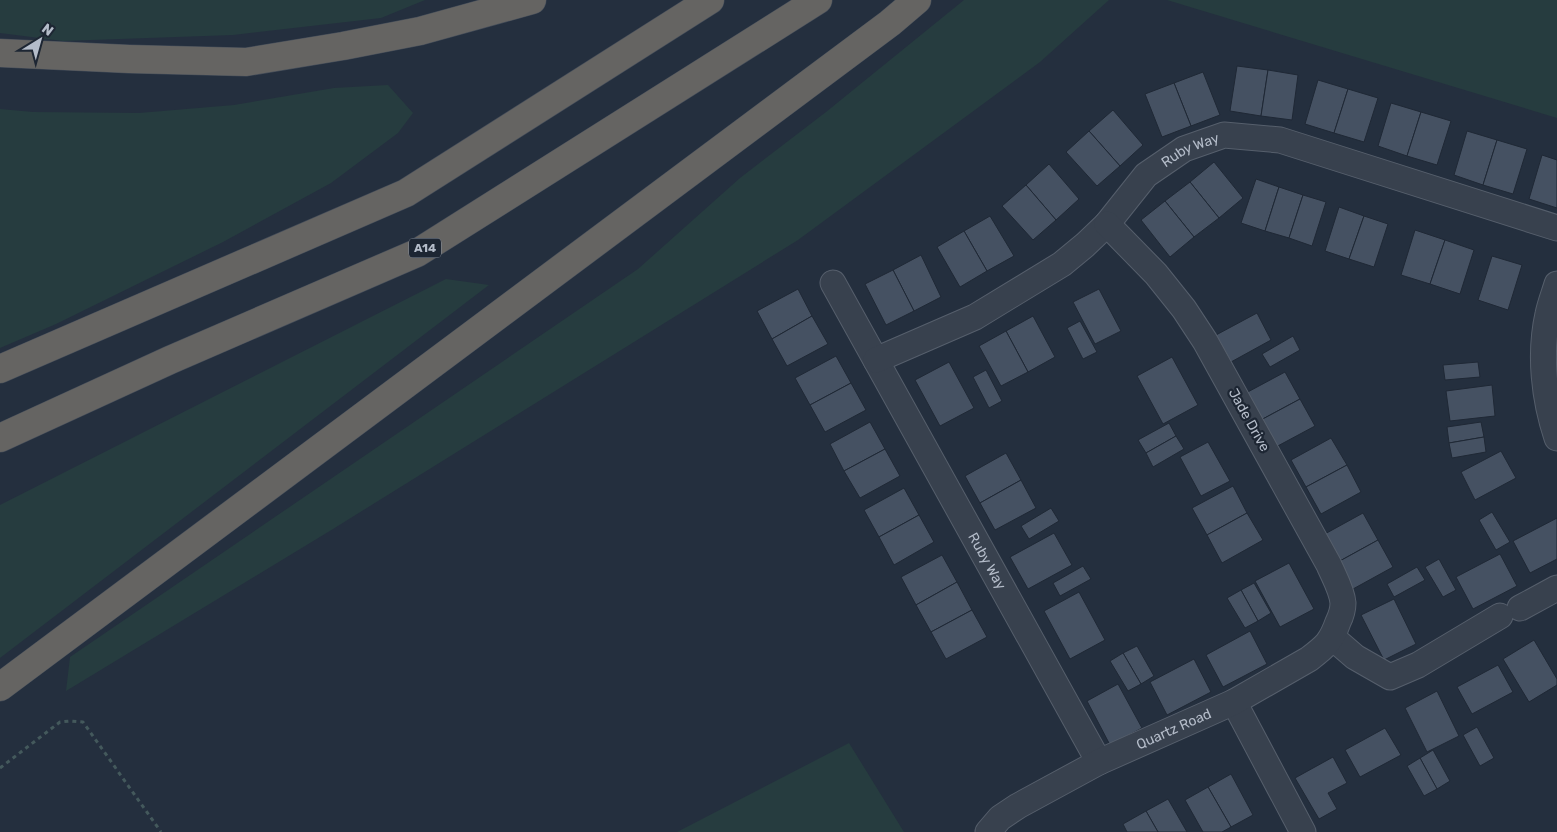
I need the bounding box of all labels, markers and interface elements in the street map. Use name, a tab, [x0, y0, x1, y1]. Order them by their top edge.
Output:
north arrow	[15, 15, 65, 65]
text: N	[38, 20, 57, 40]
street label: Ruby Way	[1158, 129, 1222, 171]
road number: A14	[409, 238, 441, 258]
street label: Jade Drive	[1225, 385, 1273, 455]
street label: Ruby Way	[965, 530, 1010, 593]
street label: Quartz Road	[1134, 705, 1214, 753]

